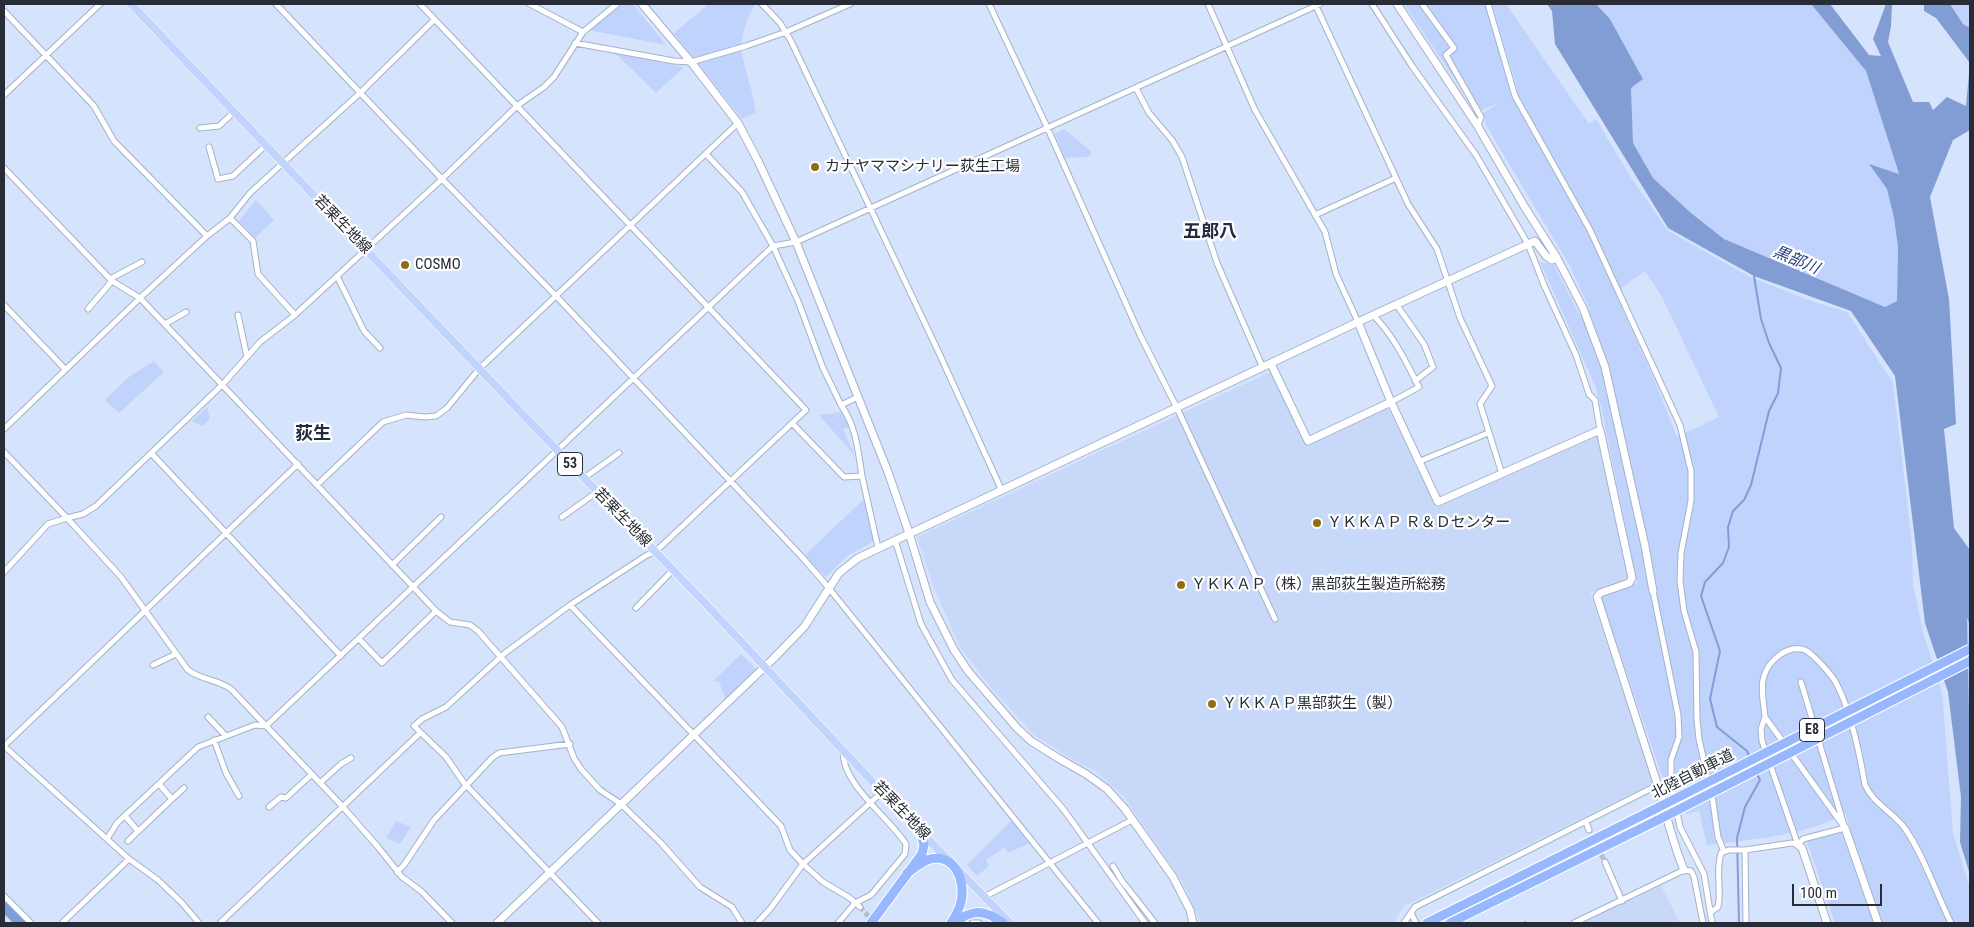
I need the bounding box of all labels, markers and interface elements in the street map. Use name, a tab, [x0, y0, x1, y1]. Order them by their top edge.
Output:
place label: カナヤママシナリー荻生工場	[825, 158, 1020, 176]
marker: カナヤママシナリー荻生工場	[809, 161, 821, 173]
street label: 若栗生地線	[309, 192, 375, 258]
district label: 五郎八	[1183, 221, 1237, 243]
water label: 黒部川	[1770, 243, 1822, 279]
place label: COSMO	[415, 256, 461, 274]
marker: COSMO	[399, 259, 411, 271]
district label: 荻生	[295, 423, 331, 445]
road number: 53	[558, 452, 582, 476]
street label: 若栗生地線	[589, 485, 655, 551]
place label: ＹＫＫＡＰ Ｒ＆Ｄセンター	[1327, 514, 1510, 532]
marker: ＹＫＫＡＰ Ｒ＆Ｄセンター	[1311, 517, 1323, 529]
place label: ＹＫＫＡＰ（株）黒部荻生製造所総務	[1191, 576, 1446, 594]
marker: ＹＫＫＡＰ（株）黒部荻生製造所総務	[1175, 579, 1187, 591]
place label: ＹＫＫＡＰ黒部荻生（製）	[1222, 695, 1402, 713]
marker: ＹＫＫＡＰ黒部荻生（製）	[1206, 698, 1218, 710]
road number: E8	[1800, 718, 1824, 742]
street label: 北陸自動車道	[1649, 747, 1737, 803]
street label: 若栗生地線	[868, 778, 934, 844]
scale bar	[1794, 874, 1884, 906]
text: 100 m	[1800, 884, 1837, 902]

